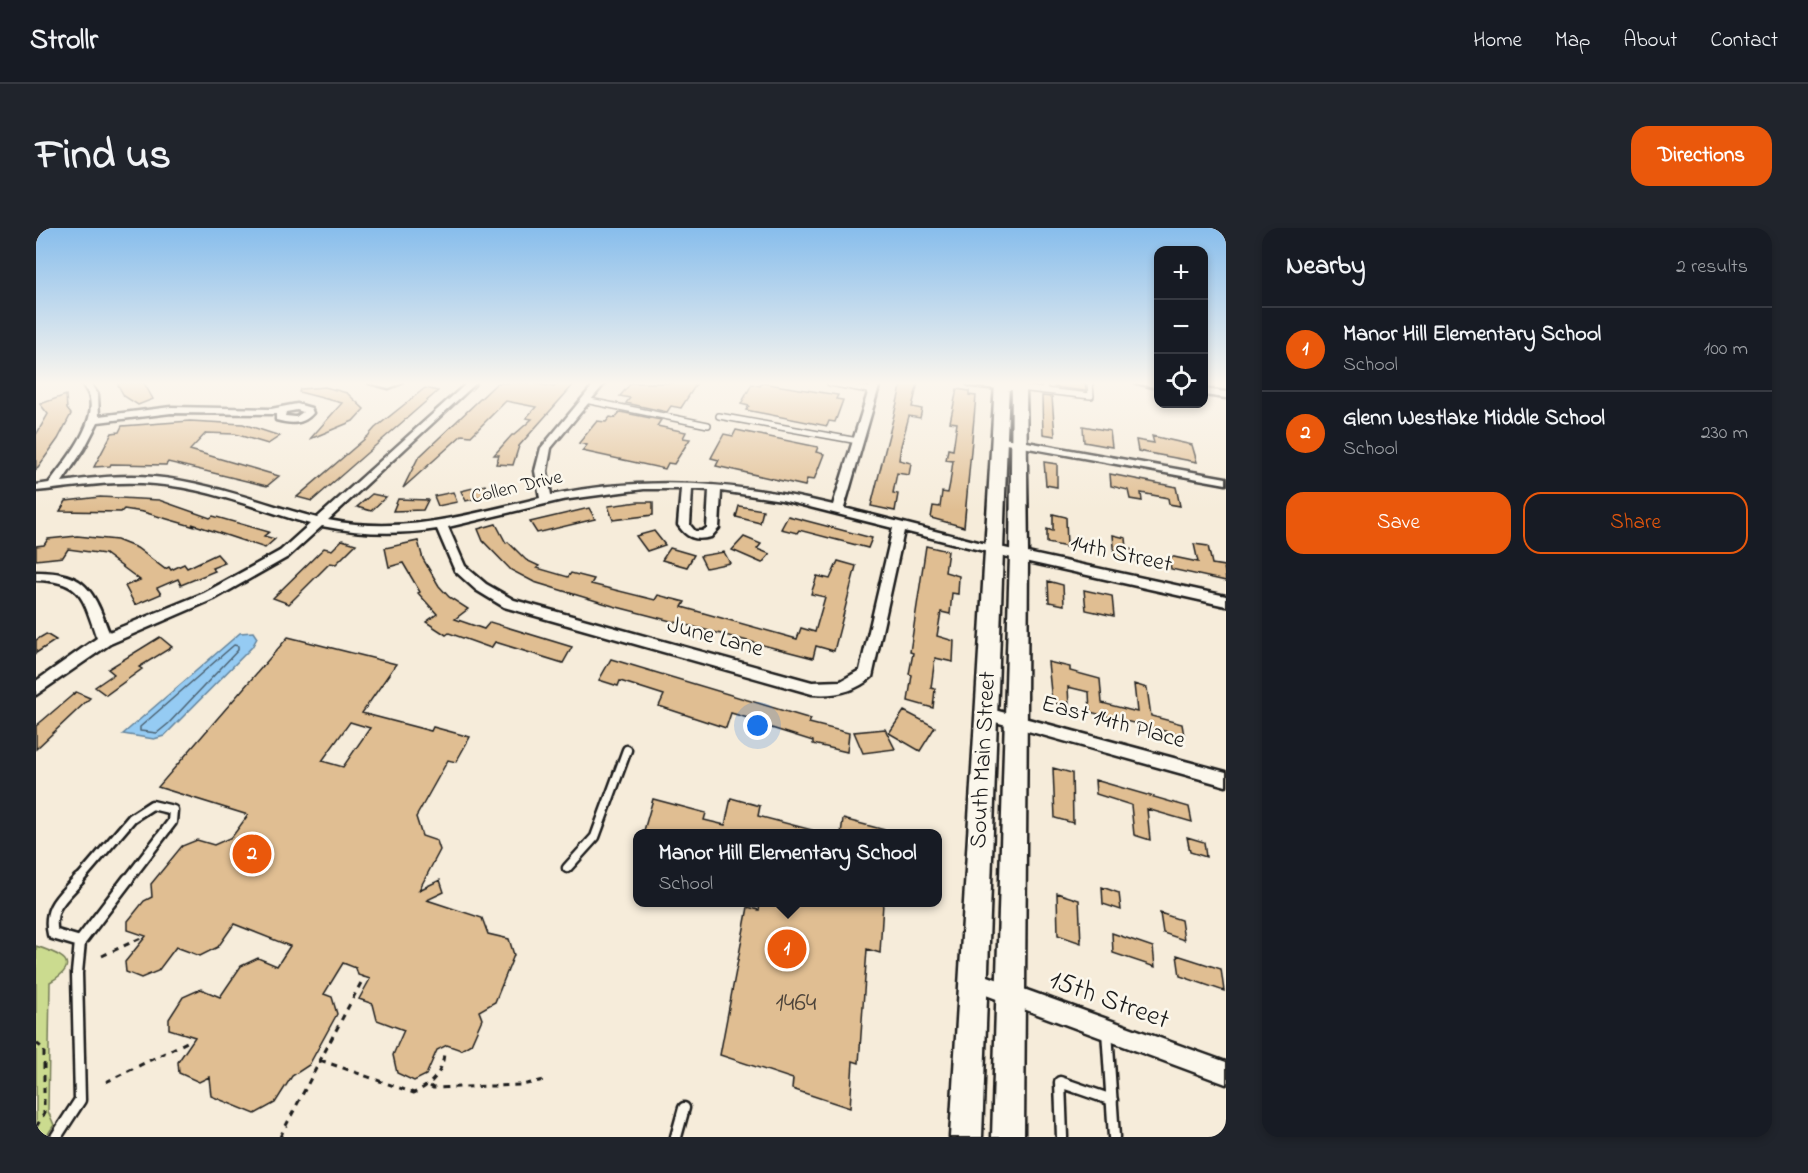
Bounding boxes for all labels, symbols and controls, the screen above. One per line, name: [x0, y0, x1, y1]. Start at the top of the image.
text: Strollr: [30, 21, 98, 62]
text: Home: [1473, 26, 1522, 56]
text: Map: [1555, 26, 1590, 56]
text: About: [1623, 26, 1677, 56]
text: Contact: [1710, 26, 1778, 56]
text: Find us: [36, 126, 171, 187]
button: Directions: [1631, 126, 1772, 186]
map controls: [1154, 246, 1208, 408]
button: +: [1154, 246, 1208, 300]
text: Nearby: [1286, 248, 1365, 286]
text: 2 results: [1676, 253, 1748, 282]
button: −: [1154, 300, 1208, 354]
text: Manor Hill Elementary School: [1343, 319, 1601, 351]
text: 1: [1302, 335, 1309, 364]
text: 100 m: [1704, 335, 1748, 364]
text: School: [1343, 351, 1398, 380]
button: locate: [1154, 354, 1208, 408]
text: Glenn Westlake Middle School: [1343, 403, 1605, 435]
text: 2: [1301, 419, 1310, 448]
text: 230 m: [1701, 419, 1748, 448]
text: School: [1343, 435, 1398, 464]
street label: Collen Drive: [468, 463, 566, 513]
button: Save: [1286, 492, 1511, 554]
button: Share: [1523, 492, 1748, 554]
street label: 14th Street: [1067, 527, 1175, 583]
street label: June Lane: [663, 608, 767, 668]
street label: South Main Street: [962, 671, 1006, 849]
street label: East 14th Place: [1037, 687, 1189, 759]
your location: [743, 711, 772, 740]
popup: [633, 829, 942, 907]
pin: 2: [232, 832, 272, 876]
text: Manor Hill Elementary School: [658, 838, 917, 870]
text: School: [658, 870, 713, 899]
pin: 1: [768, 926, 807, 972]
street label: 15th Street: [1043, 960, 1175, 1042]
house number: 1464: [775, 985, 817, 1023]

